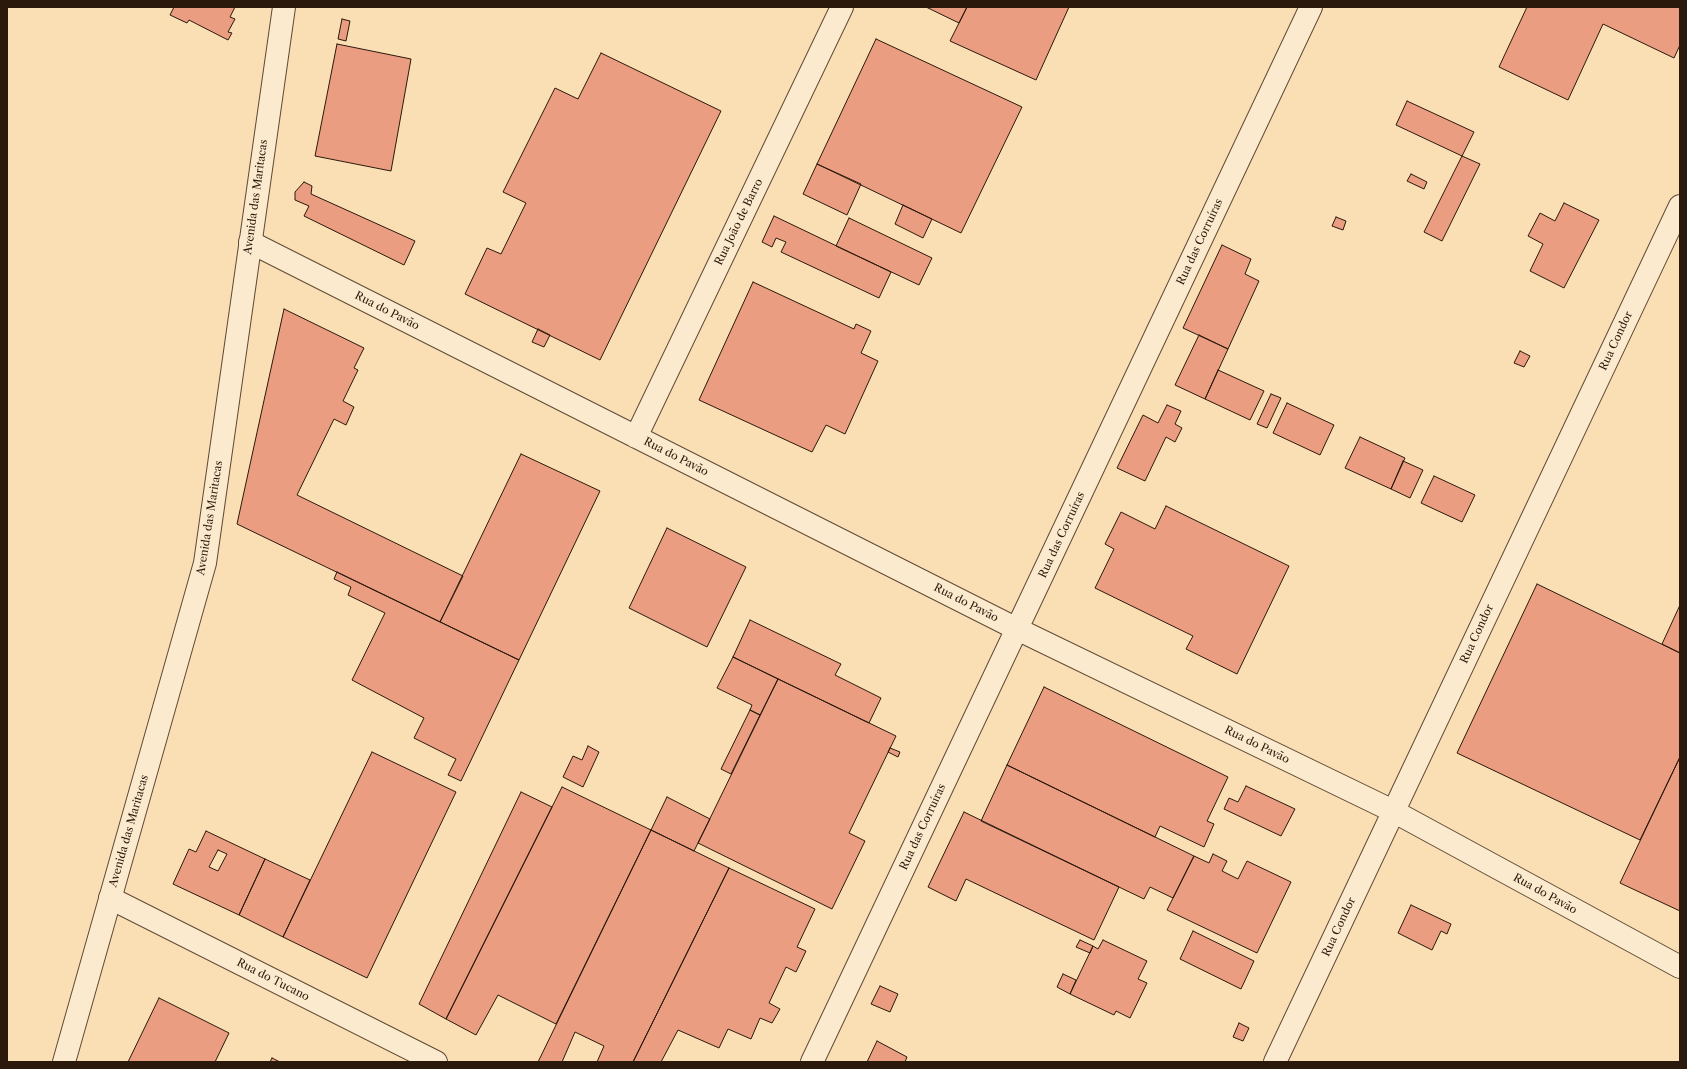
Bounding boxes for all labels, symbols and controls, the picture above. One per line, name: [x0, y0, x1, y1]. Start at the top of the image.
street label: Avenida das Maritacas: [241, 139, 271, 255]
street label: Rua João de Barro: [712, 177, 766, 267]
street label: Rua das Corruíras: [1174, 197, 1226, 287]
street label: Rua do Pavão: [352, 289, 422, 333]
street label: Rua Condor: [1597, 309, 1635, 373]
street label: Rua do Pavão: [641, 435, 711, 479]
street label: Avenida das Maritacas: [194, 460, 226, 576]
street label: Rua das Corruíras: [1036, 490, 1088, 580]
street label: Rua do Pavão: [931, 581, 1001, 625]
street label: Rua Condor: [1458, 602, 1496, 666]
street label: Rua do Pavão: [1222, 724, 1292, 766]
street label: Avenida das Maritacas: [107, 773, 151, 889]
street label: Rua das Corruíras: [897, 782, 949, 872]
street label: Rua do Pavão: [1511, 871, 1579, 917]
street label: Rua Condor: [1320, 895, 1358, 959]
street label: Rua do Tucano: [234, 956, 312, 1004]

